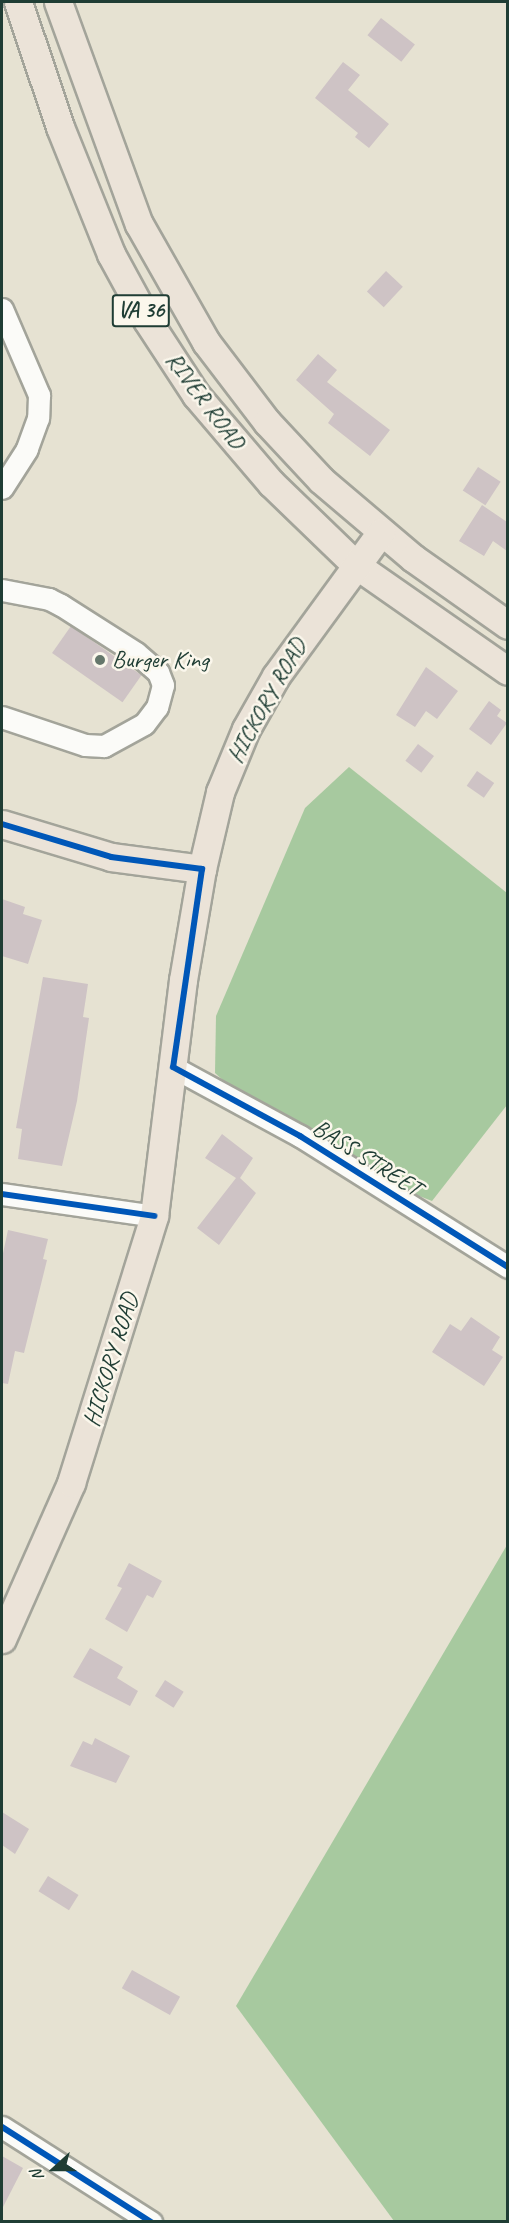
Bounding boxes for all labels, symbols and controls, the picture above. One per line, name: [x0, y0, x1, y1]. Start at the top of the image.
road number: VA 36: [111, 292, 171, 330]
street label: RIVER ROAD: [159, 347, 251, 455]
street label: HICKORY ROAD: [221, 633, 313, 769]
place label: Burger King: [112, 646, 209, 674]
marker: Burger King: [93, 653, 107, 667]
street label: BASS STREET: [307, 1113, 427, 1203]
street label: HICKORY ROAD: [77, 1289, 145, 1431]
north arrow: [24, 2139, 84, 2199]
text: N: [26, 2167, 48, 2184]

